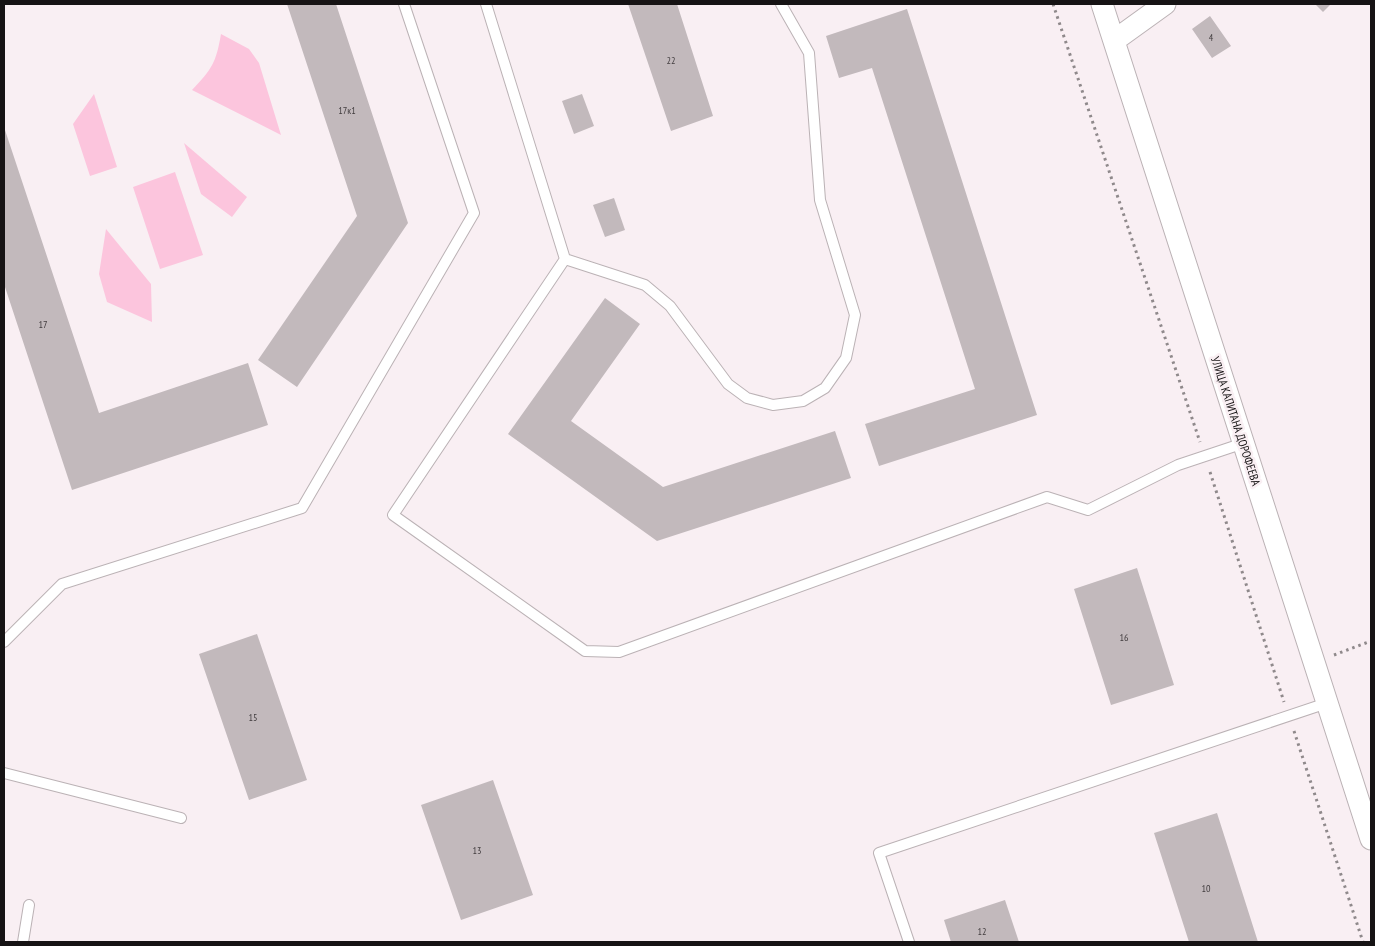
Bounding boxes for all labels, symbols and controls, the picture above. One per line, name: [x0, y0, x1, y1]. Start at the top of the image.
house number: 4: [1209, 31, 1214, 44]
house number: 22: [667, 54, 676, 67]
house number: 17к1: [338, 104, 356, 117]
house number: 17: [39, 318, 48, 331]
street label: УЛИЦА КАПИТАНА ДОРОФЕЕВА: [1208, 354, 1264, 488]
house number: 16: [1120, 631, 1129, 644]
house number: 15: [249, 711, 258, 724]
house number: 13: [473, 844, 482, 857]
house number: 10: [1202, 882, 1211, 895]
house number: 12: [978, 925, 987, 938]

